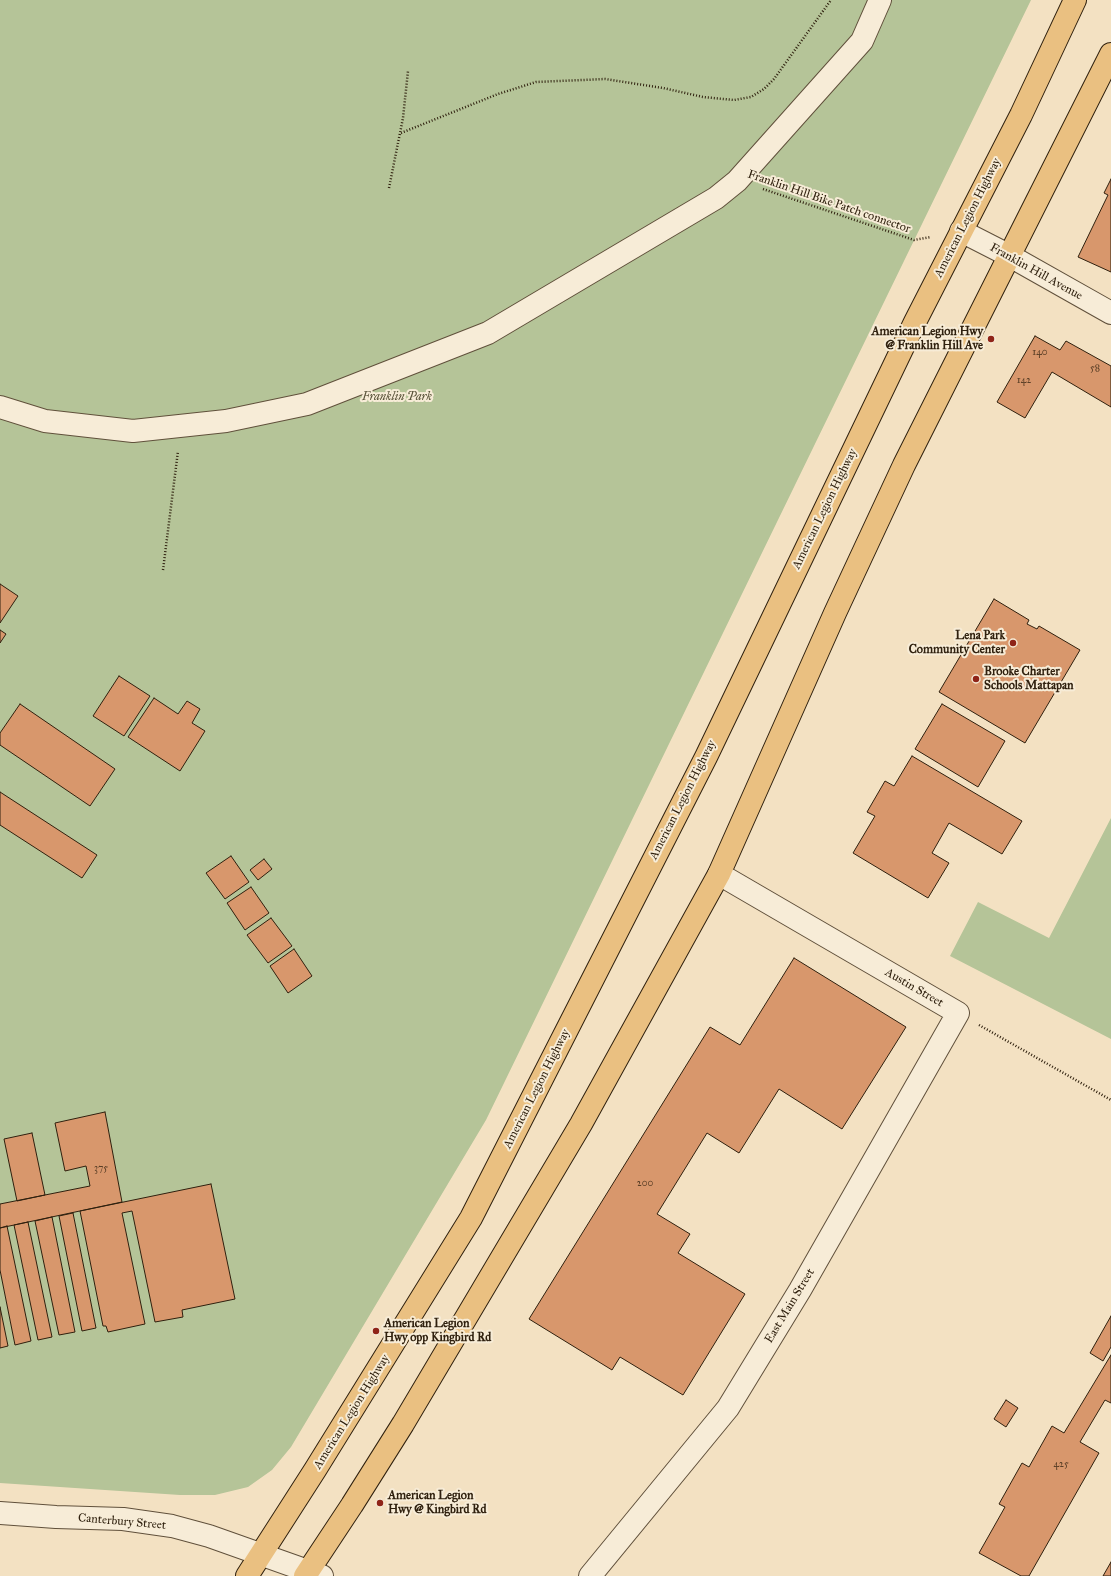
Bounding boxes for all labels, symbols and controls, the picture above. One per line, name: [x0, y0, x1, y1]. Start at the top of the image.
street label: American Legion Highway: [932, 156, 1004, 280]
street label: Franklin Hill Bike Patch connector: [746, 167, 912, 237]
street label: Franklin Hill Avenue: [987, 241, 1085, 303]
place label: American Legion Hwy @ Franklin Hill Ave: [871, 325, 983, 353]
marker: American Legion Hwy @ Franklin Hill Ave: [986, 334, 996, 344]
house number: 140: [1032, 347, 1048, 359]
house number: 58: [1090, 363, 1100, 375]
house number: 142: [1017, 375, 1031, 387]
park label: Franklin Park: [362, 390, 432, 404]
street label: American Legion Highway: [790, 446, 860, 572]
place label: Lena Park Community Center: [909, 629, 1005, 657]
marker: Lena Park Community Center: [1008, 638, 1018, 648]
place label: Brooke Charter Schools Mattapan: [984, 665, 1074, 693]
marker: Brooke Charter Schools Mattapan: [971, 674, 981, 684]
street label: American Legion Highway: [647, 738, 719, 862]
street label: Austin Street: [882, 965, 946, 1011]
street label: American Legion Highway: [501, 1027, 573, 1151]
house number: 375: [94, 1163, 108, 1175]
house number: 200: [637, 1178, 653, 1190]
street label: East Main Street: [762, 1266, 818, 1346]
place label: American Legion Hwy opp Kingbird Rd: [384, 1317, 491, 1345]
marker: American Legion Hwy opp Kingbird Rd: [371, 1326, 381, 1336]
street label: American Legion Highway: [311, 1352, 393, 1472]
house number: 425: [1053, 1459, 1069, 1471]
place label: American Legion Hwy @ Kingbird Rd: [388, 1489, 486, 1517]
marker: American Legion Hwy @ Kingbird Rd: [375, 1498, 385, 1508]
street label: Canterbury Street: [77, 1511, 167, 1533]

